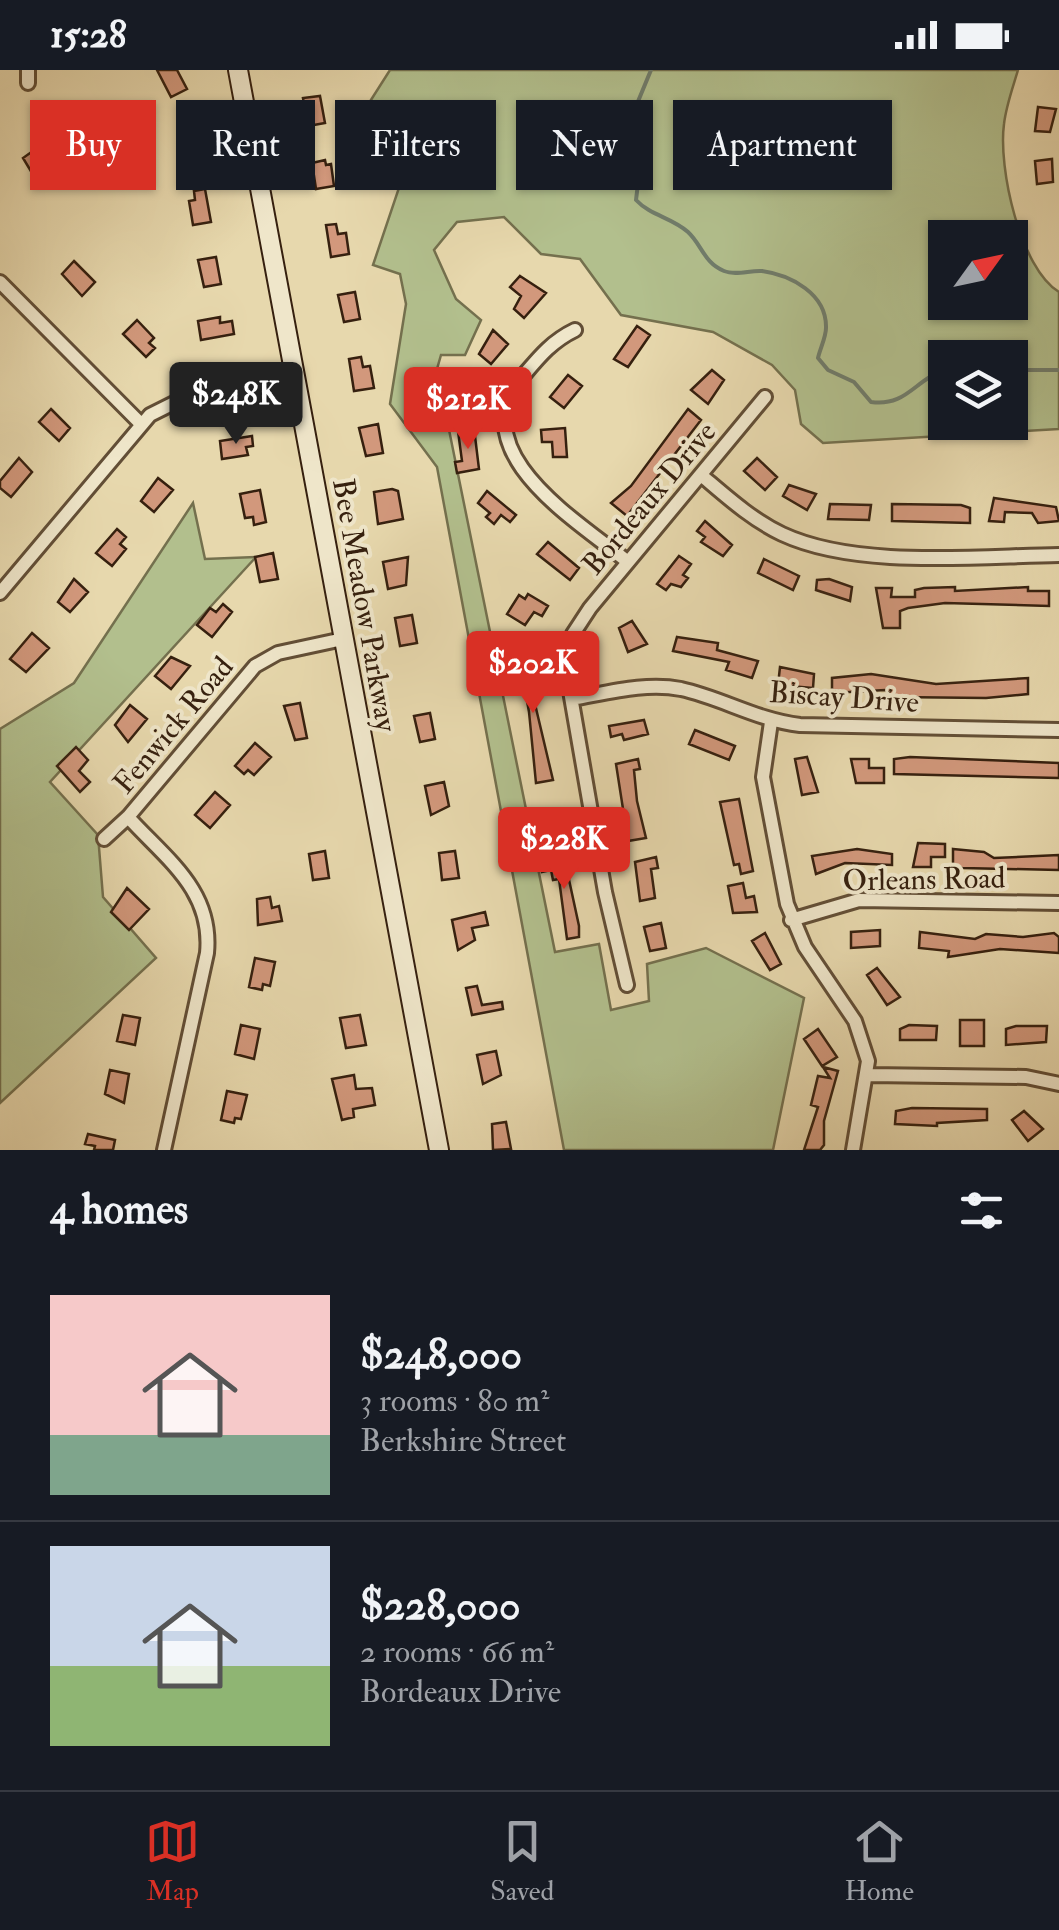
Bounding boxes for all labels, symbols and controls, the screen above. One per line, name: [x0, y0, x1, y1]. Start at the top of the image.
text: 15:28: [50, 11, 127, 59]
chip: Buy: [30, 100, 156, 190]
chip: Rent: [176, 100, 315, 190]
chip: Filters: [335, 100, 496, 190]
chip: New: [516, 100, 653, 190]
chip: Apartment: [673, 100, 892, 190]
north arrow: [928, 220, 1028, 320]
map controls: [928, 220, 1028, 440]
button: layers: [928, 340, 1028, 440]
pin: $248K: [166, 362, 306, 447]
pin: $212K: [398, 367, 538, 452]
text: $248K: [192, 374, 280, 414]
text: $212K: [426, 379, 510, 419]
street label: Bordeaux Drive: [575, 414, 724, 582]
street label: Bee Meadow Parkway: [324, 476, 405, 735]
pin: $202K: [463, 631, 603, 716]
text: $202K: [488, 643, 578, 683]
street label: Fenwick Road: [105, 649, 242, 801]
street label: Biscay Drive: [768, 674, 920, 721]
pin: $228K: [494, 807, 634, 892]
text: $228K: [520, 819, 608, 859]
street label: Orleans Road: [842, 860, 1006, 899]
icon: filters: [954, 1183, 1009, 1238]
text: 4 homes: [50, 1184, 188, 1236]
text: $248,000: [360, 1329, 522, 1381]
icon: home: [130, 1335, 250, 1455]
text: 3 rooms · 80 m²: [360, 1381, 549, 1421]
text: Berkshire Street: [360, 1421, 566, 1461]
text: $228,000: [360, 1580, 521, 1632]
icon: home: [130, 1586, 250, 1706]
text: 2 rooms · 66 m²: [360, 1632, 554, 1672]
text: Bordeaux Drive: [360, 1672, 561, 1712]
tab: Map: [145, 1814, 200, 1909]
tab: Saved: [490, 1814, 554, 1909]
tab: Home: [844, 1814, 914, 1909]

